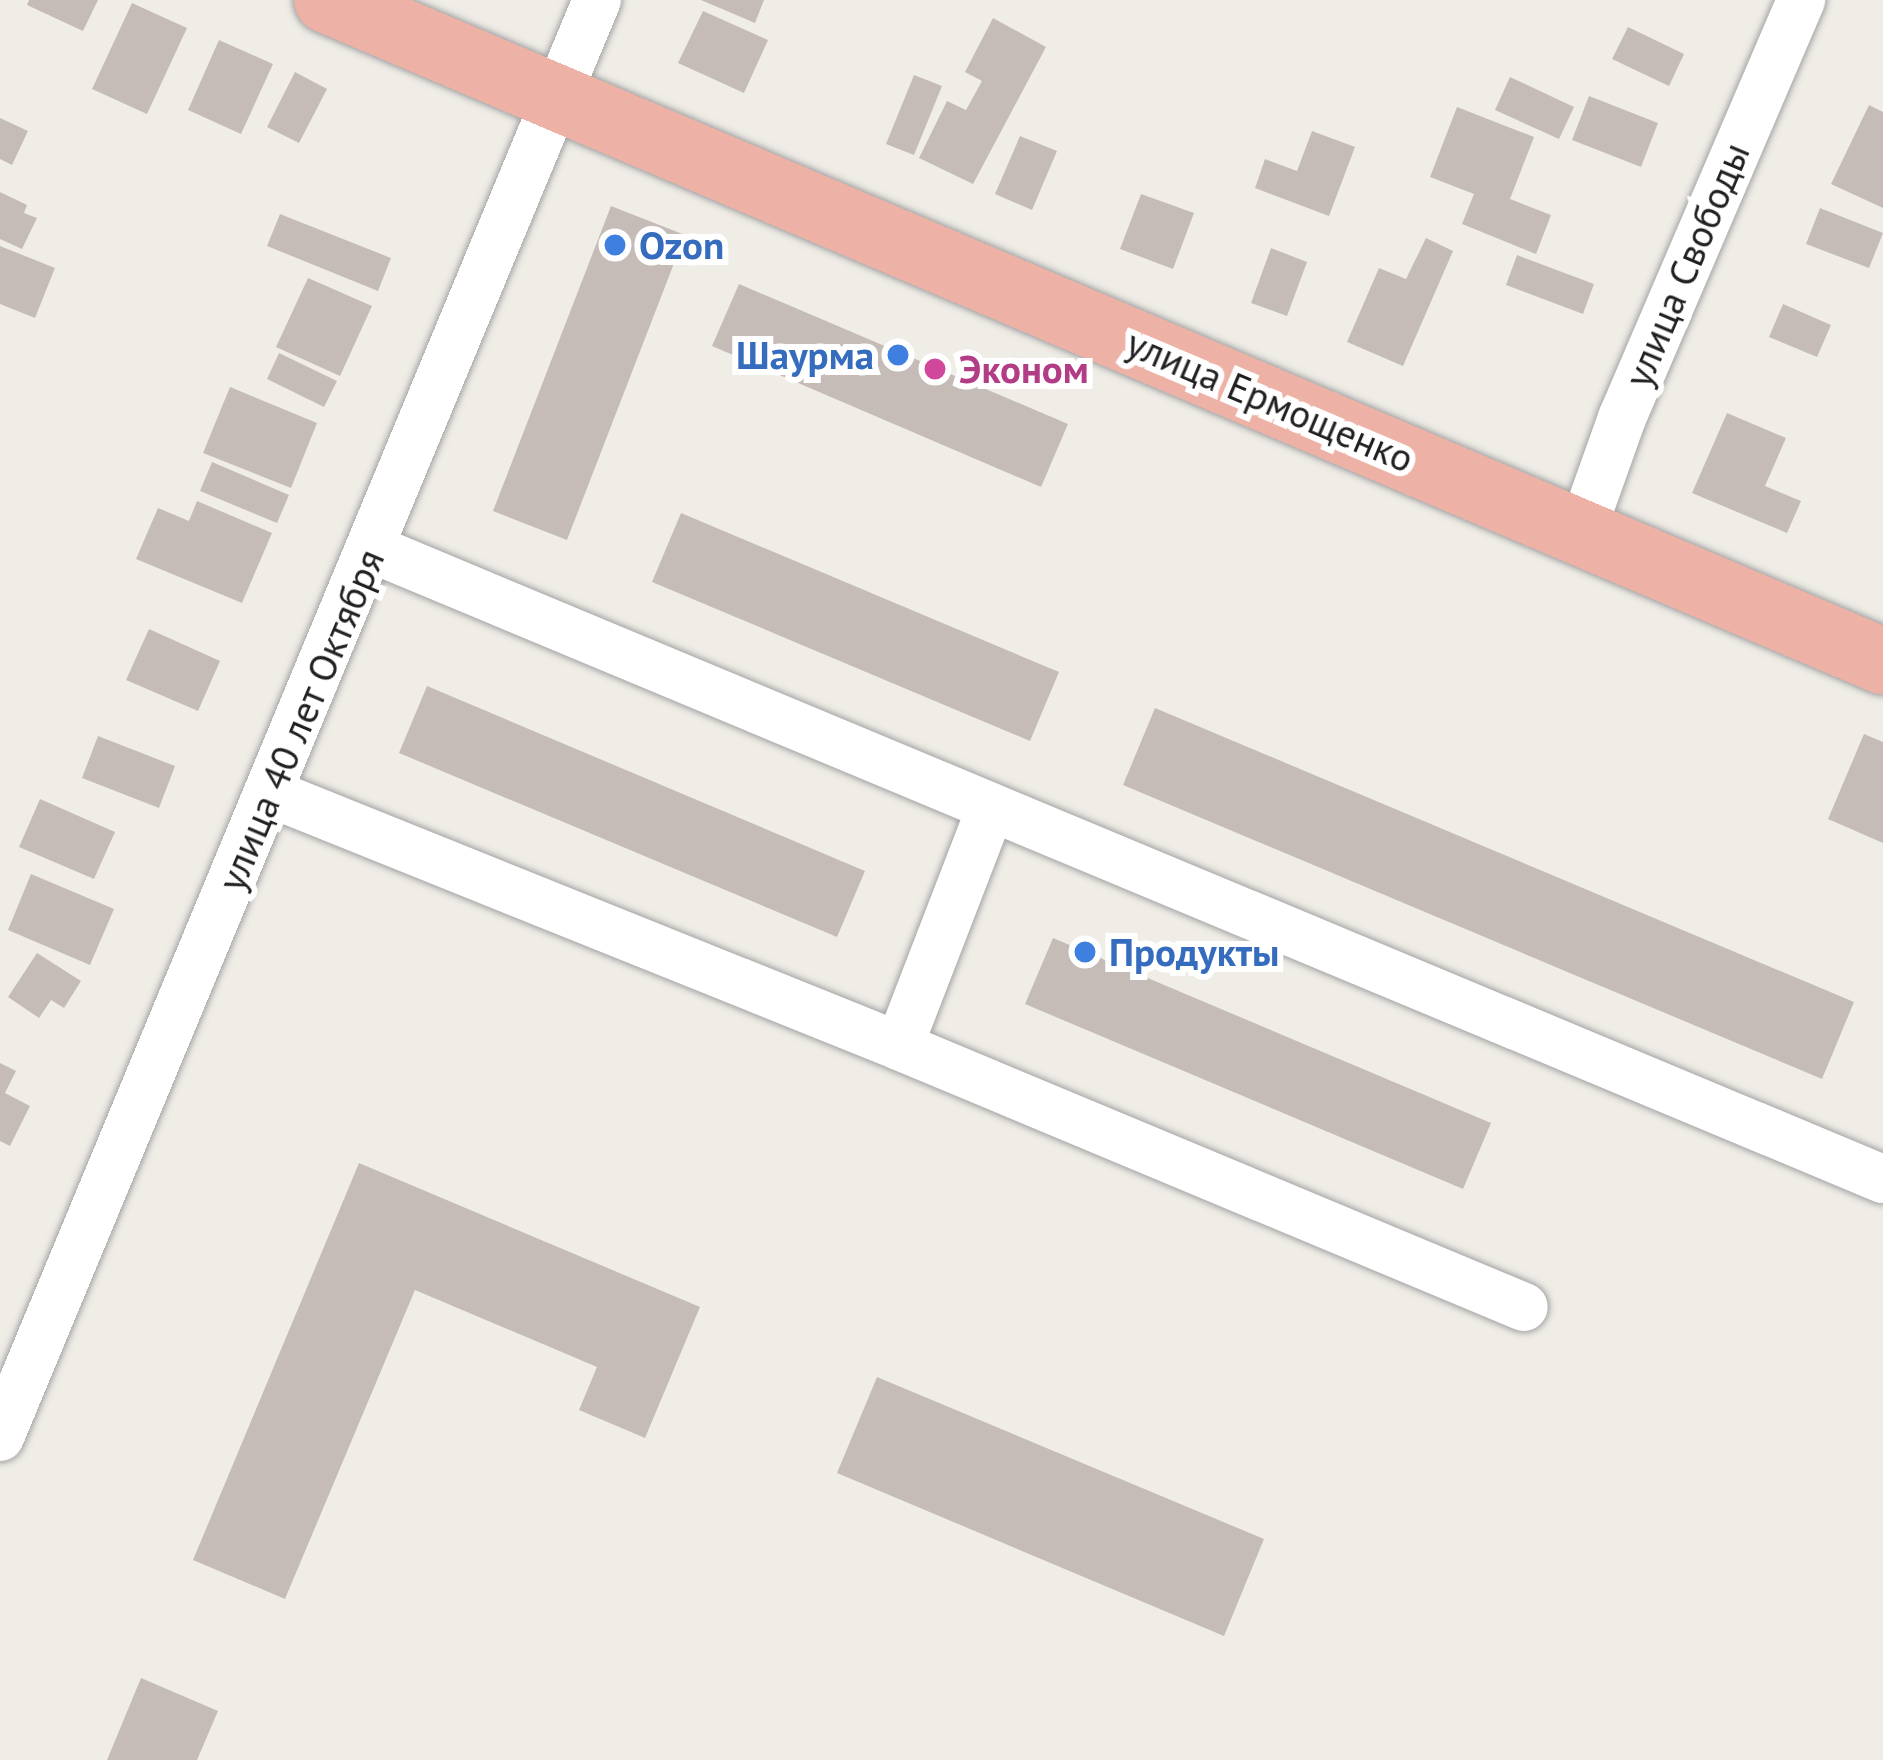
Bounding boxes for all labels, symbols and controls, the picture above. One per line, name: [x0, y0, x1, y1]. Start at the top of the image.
street label: улица Свободы: [1615, 136, 1759, 394]
place label: Ozon: [639, 222, 724, 268]
marker: Ozon: [602, 232, 628, 258]
street label: улица Ермощенко: [1120, 319, 1420, 483]
place label: Шаурма: [736, 332, 874, 378]
marker: Шаурма: [885, 342, 911, 368]
place label: Эконом: [959, 346, 1089, 392]
marker: Эконом: [922, 356, 948, 382]
street label: улица 40 лет Октября: [208, 542, 394, 898]
place label: Продукты: [1109, 929, 1280, 975]
marker: Продукты: [1072, 939, 1098, 965]

